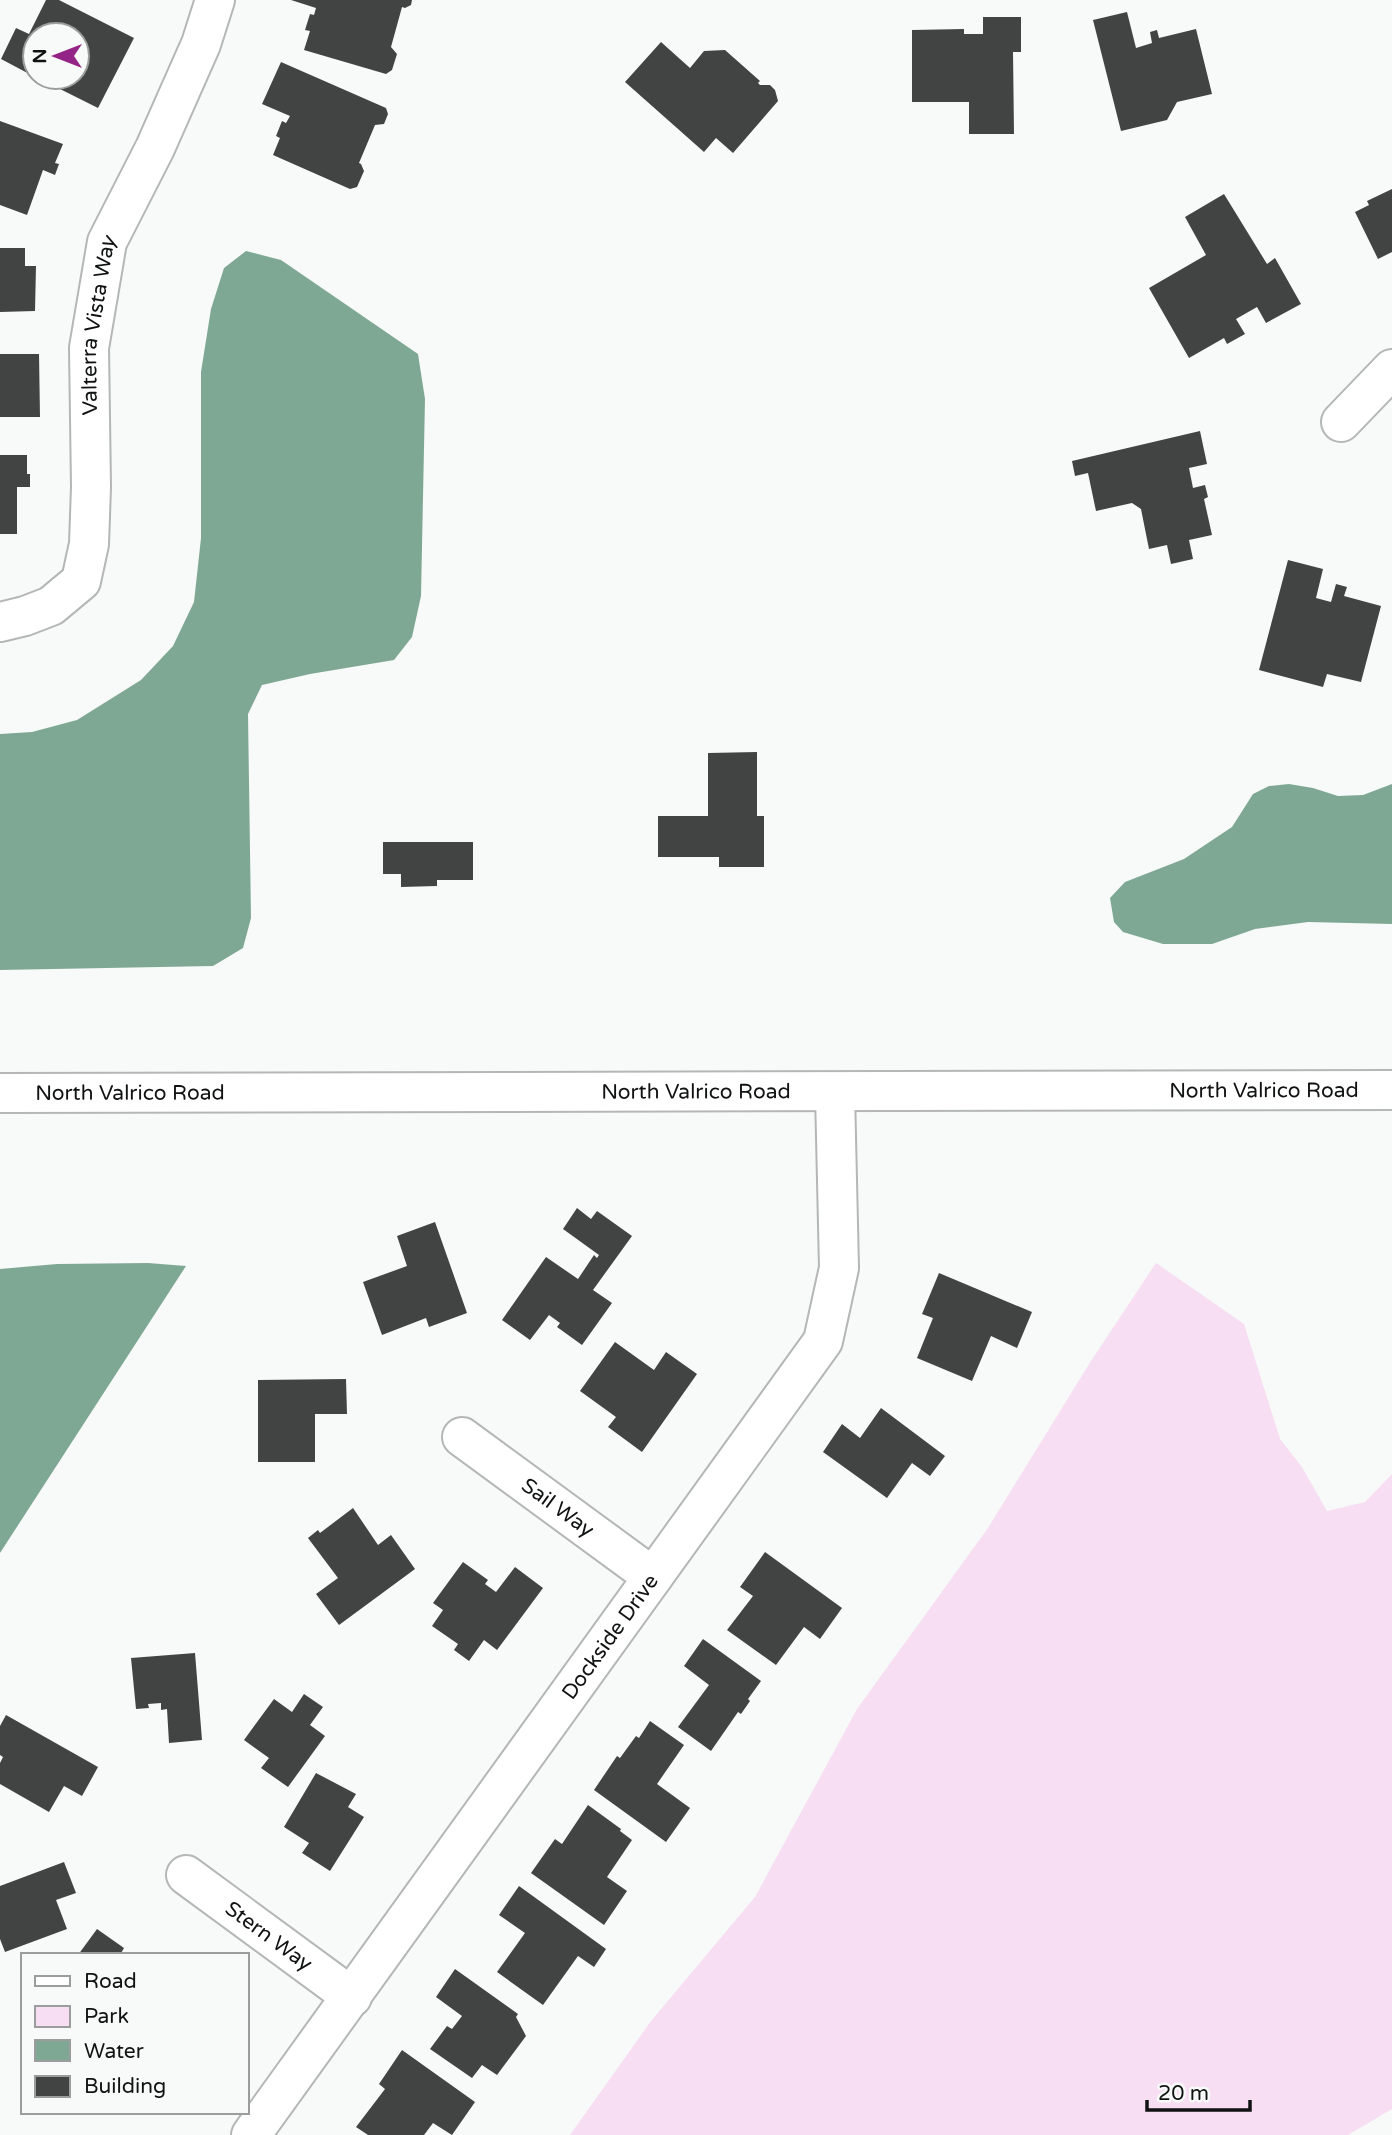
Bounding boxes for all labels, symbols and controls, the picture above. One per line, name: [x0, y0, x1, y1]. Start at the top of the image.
north arrow: [21, 21, 91, 91]
text: N: [29, 48, 51, 64]
street label: Valterra Vista Way: [77, 230, 122, 416]
street label: North Valrico Road: [1169, 1078, 1359, 1103]
street label: North Valrico Road: [601, 1079, 791, 1105]
street label: North Valrico Road: [35, 1081, 225, 1106]
street label: Sail Way: [516, 1473, 599, 1543]
street label: Dockside Drive: [557, 1570, 664, 1705]
street label: Stern Way: [220, 1896, 317, 1977]
legend: [21, 1953, 248, 2114]
text: Road: [84, 1969, 137, 1994]
text: Park: [84, 2004, 129, 2029]
text: Water: [84, 2039, 144, 2064]
scale bar: [1147, 2068, 1250, 2112]
text: Building: [84, 2074, 166, 2099]
text: 20 m: [1158, 2081, 1209, 2106]

